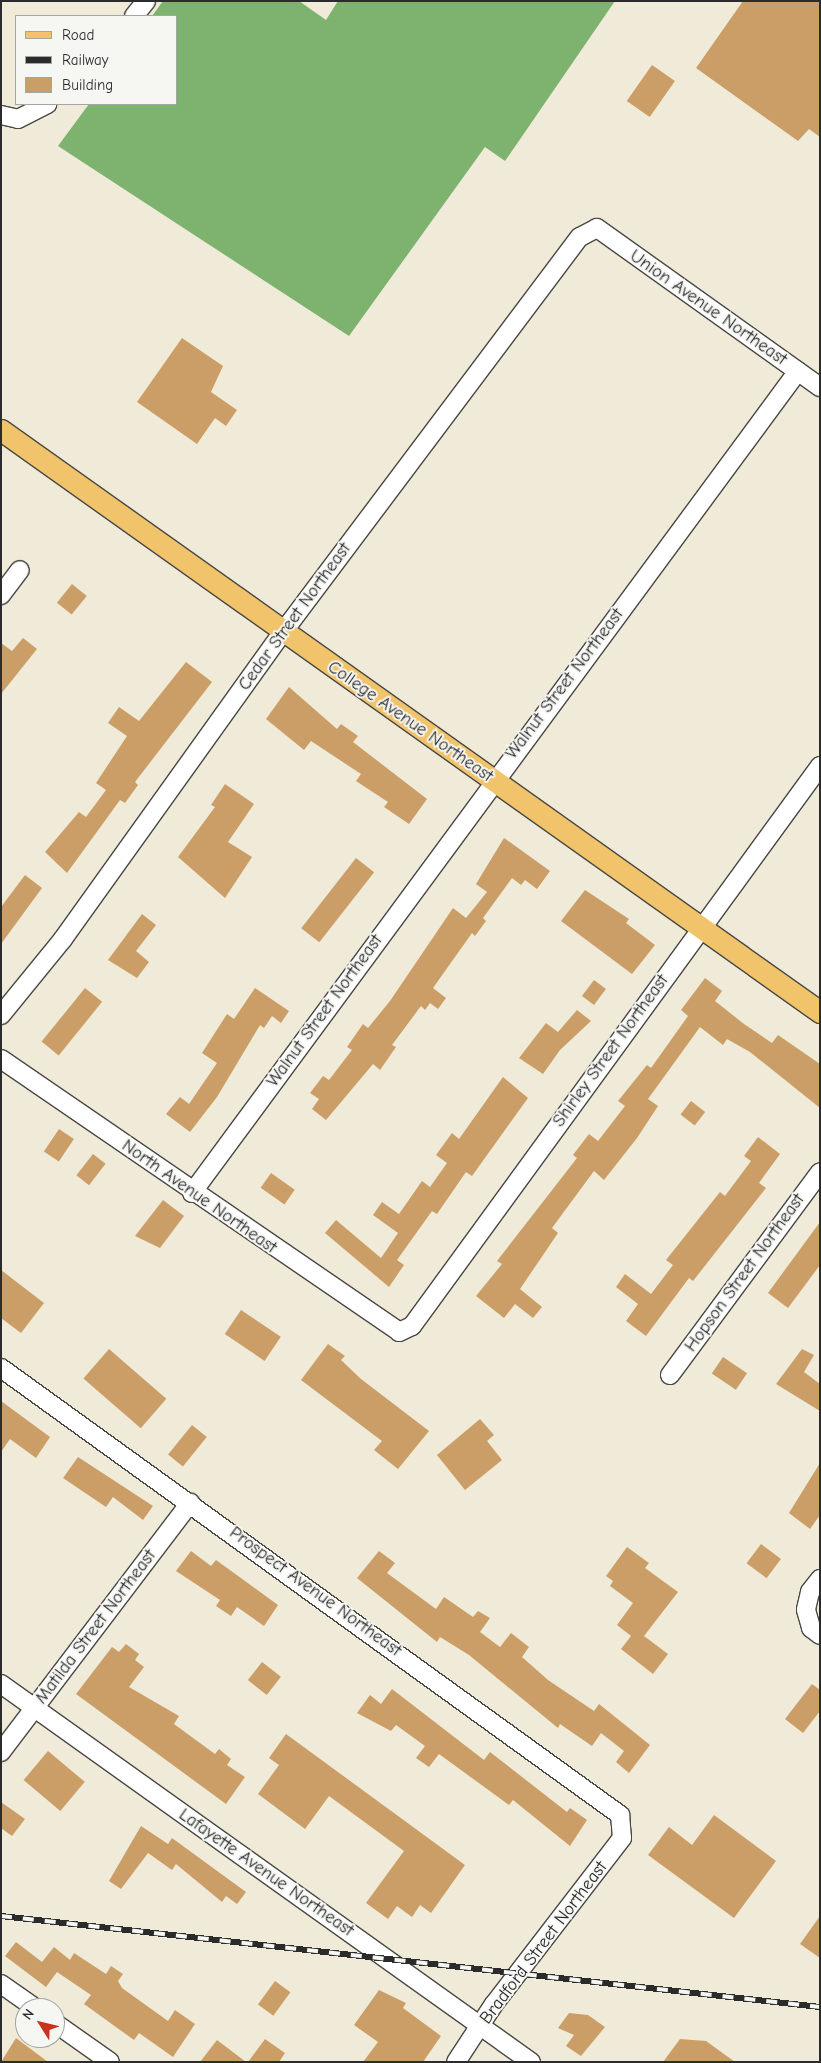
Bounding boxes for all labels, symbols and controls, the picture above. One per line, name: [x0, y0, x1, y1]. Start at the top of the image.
legend: [15, 15, 178, 105]
text: Road: [62, 26, 94, 44]
text: Railway: [62, 51, 108, 69]
text: Building: [62, 76, 113, 94]
street label: Union Avenue Northeast: [625, 246, 791, 370]
street label: Cedar Street Northeast: [234, 539, 356, 695]
street label: Walnut Street Northeast: [501, 604, 629, 764]
street label: College Avenue Northeast: [323, 657, 497, 787]
street label: Walnut Street Northeast: [262, 931, 388, 1091]
street label: Shirley Street Northeast: [548, 971, 674, 1131]
street label: North Avenue Northeast: [117, 1135, 281, 1259]
street label: Hopson Street Northeast: [680, 1190, 810, 1356]
street label: Prospect Avenue Northeast: [225, 1522, 405, 1662]
street label: Matilda Street Northeast: [31, 1546, 161, 1708]
street label: Lafayette Avenue Northeast: [174, 1804, 358, 1942]
street label: Bradford Street Northeast: [476, 1857, 612, 2029]
north arrow: [15, 1998, 65, 2048]
text: N: [19, 2006, 38, 2023]

